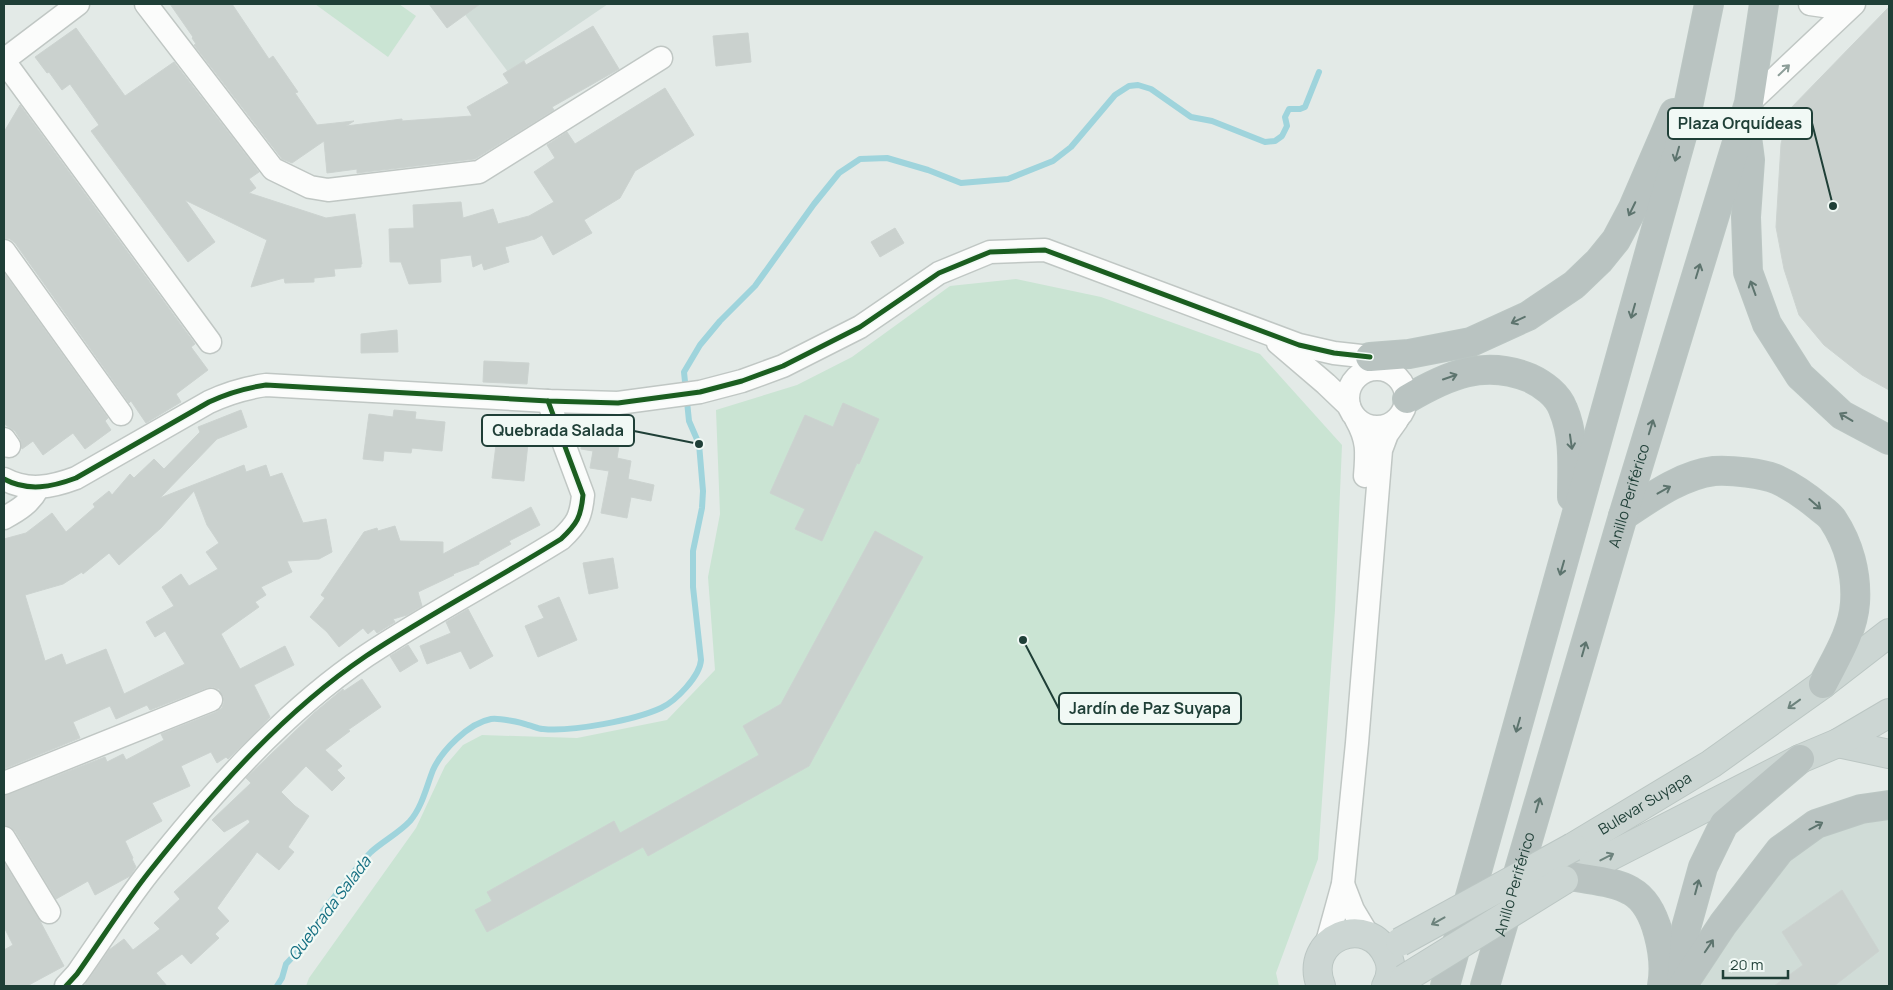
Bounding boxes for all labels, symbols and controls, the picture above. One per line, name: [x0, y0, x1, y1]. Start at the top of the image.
one-way arrow: [1778, 64, 1791, 76]
callout: Plaza Orquídeas: [1668, 108, 1812, 139]
text: Plaza Orquídeas: [1678, 112, 1803, 134]
one-way arrow: [1672, 146, 1681, 162]
one-way arrow: [1627, 201, 1636, 216]
one-way arrow: [1694, 263, 1704, 279]
one-way arrow: [1748, 280, 1757, 296]
one-way arrow: [1628, 302, 1638, 318]
one-way arrow: [1511, 316, 1526, 326]
one-way arrow: [1442, 372, 1458, 381]
one-way arrow: [1840, 411, 1854, 421]
callout: Quebrada Salada: [482, 415, 634, 446]
text: Quebrada Salada: [492, 419, 624, 441]
one-way arrow: [1646, 419, 1656, 435]
one-way arrow: [1566, 434, 1576, 450]
street label: Anillo Periférico: [1603, 441, 1654, 550]
one-way arrow: [1657, 485, 1672, 495]
one-way arrow: [1808, 498, 1821, 509]
one-way arrow: [1556, 560, 1566, 576]
one-way arrow: [1580, 642, 1590, 658]
callout: Jardín de Paz Suyapa: [1059, 693, 1241, 724]
text: Jardín de Paz Suyapa: [1069, 697, 1231, 719]
one-way arrow: [1788, 699, 1802, 709]
one-way arrow: [1513, 716, 1522, 732]
street label: Bulevar Suyapa: [1594, 767, 1695, 839]
one-way arrow: [1534, 798, 1543, 814]
one-way arrow: [1808, 821, 1823, 831]
street label: Anillo Periférico: [1489, 829, 1540, 939]
water label: Quebrada Salada: [282, 850, 376, 965]
one-way arrow: [1599, 852, 1614, 861]
one-way arrow: [1693, 879, 1703, 895]
one-way arrow: [1431, 917, 1446, 927]
one-way arrow: [1704, 939, 1714, 953]
scale bar: [1723, 948, 1788, 980]
text: 20 m: [1730, 954, 1763, 975]

